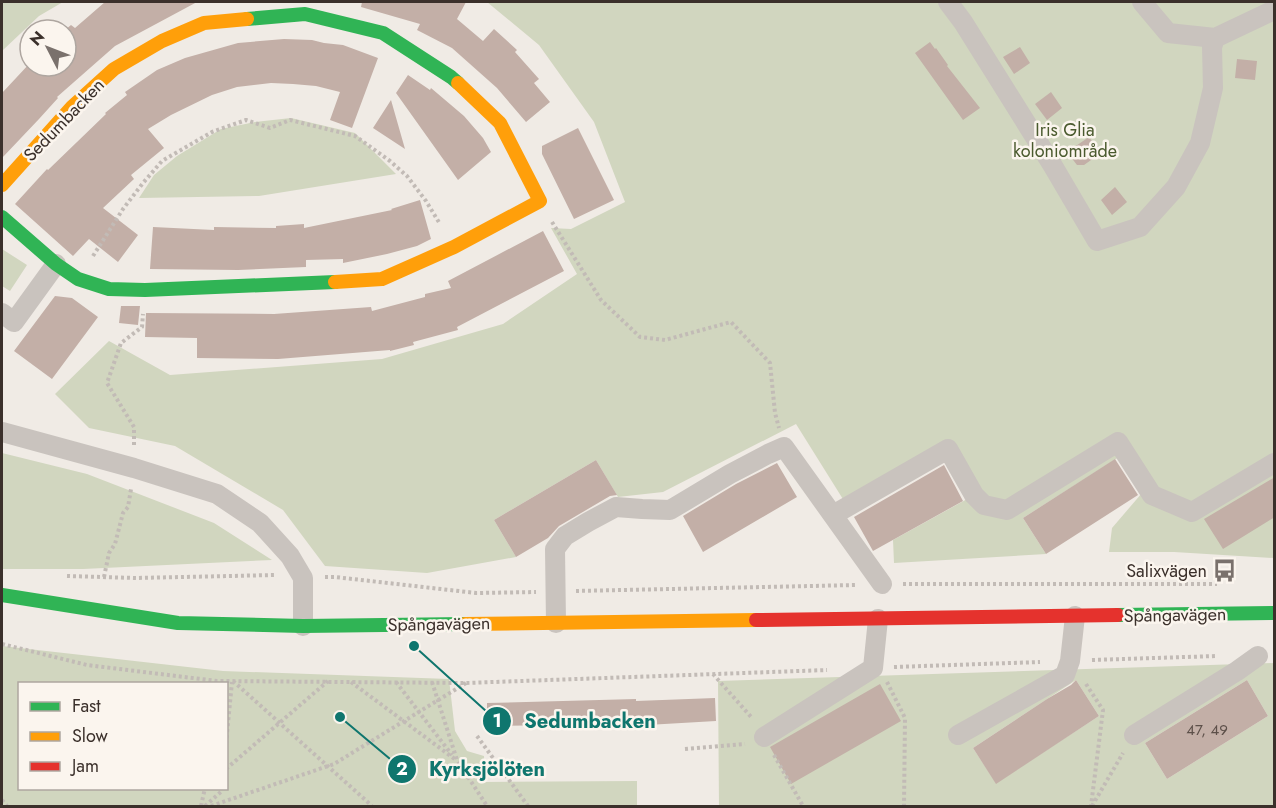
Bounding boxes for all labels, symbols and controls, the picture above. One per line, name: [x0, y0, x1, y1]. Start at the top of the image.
north arrow: [18, 18, 78, 78]
text: N: [24, 26, 50, 51]
street label: Sedumbacken: [18, 73, 110, 167]
park label: Iris Glia koloniområde: [1013, 117, 1117, 164]
place label: Salixvägen: [1126, 558, 1207, 584]
bus stop icon: Salixvägen: [1212, 558, 1238, 584]
street label: Spångavägen: [1123, 601, 1227, 629]
street label: Spångavägen: [387, 610, 491, 638]
legend: [18, 682, 228, 790]
text: Fast: [72, 693, 101, 719]
callout: Sedumbacken: [482, 702, 668, 740]
text: Sedumbacken: [524, 707, 656, 736]
text: 1: [492, 708, 502, 734]
house number: 47, 49: [1186, 719, 1228, 741]
text: Slow: [72, 723, 109, 749]
callout: Kyrksjölöten: [387, 750, 557, 788]
text: Jam: [70, 753, 99, 779]
text: Kyrksjölöten: [429, 755, 545, 784]
text: 2: [396, 756, 408, 782]

